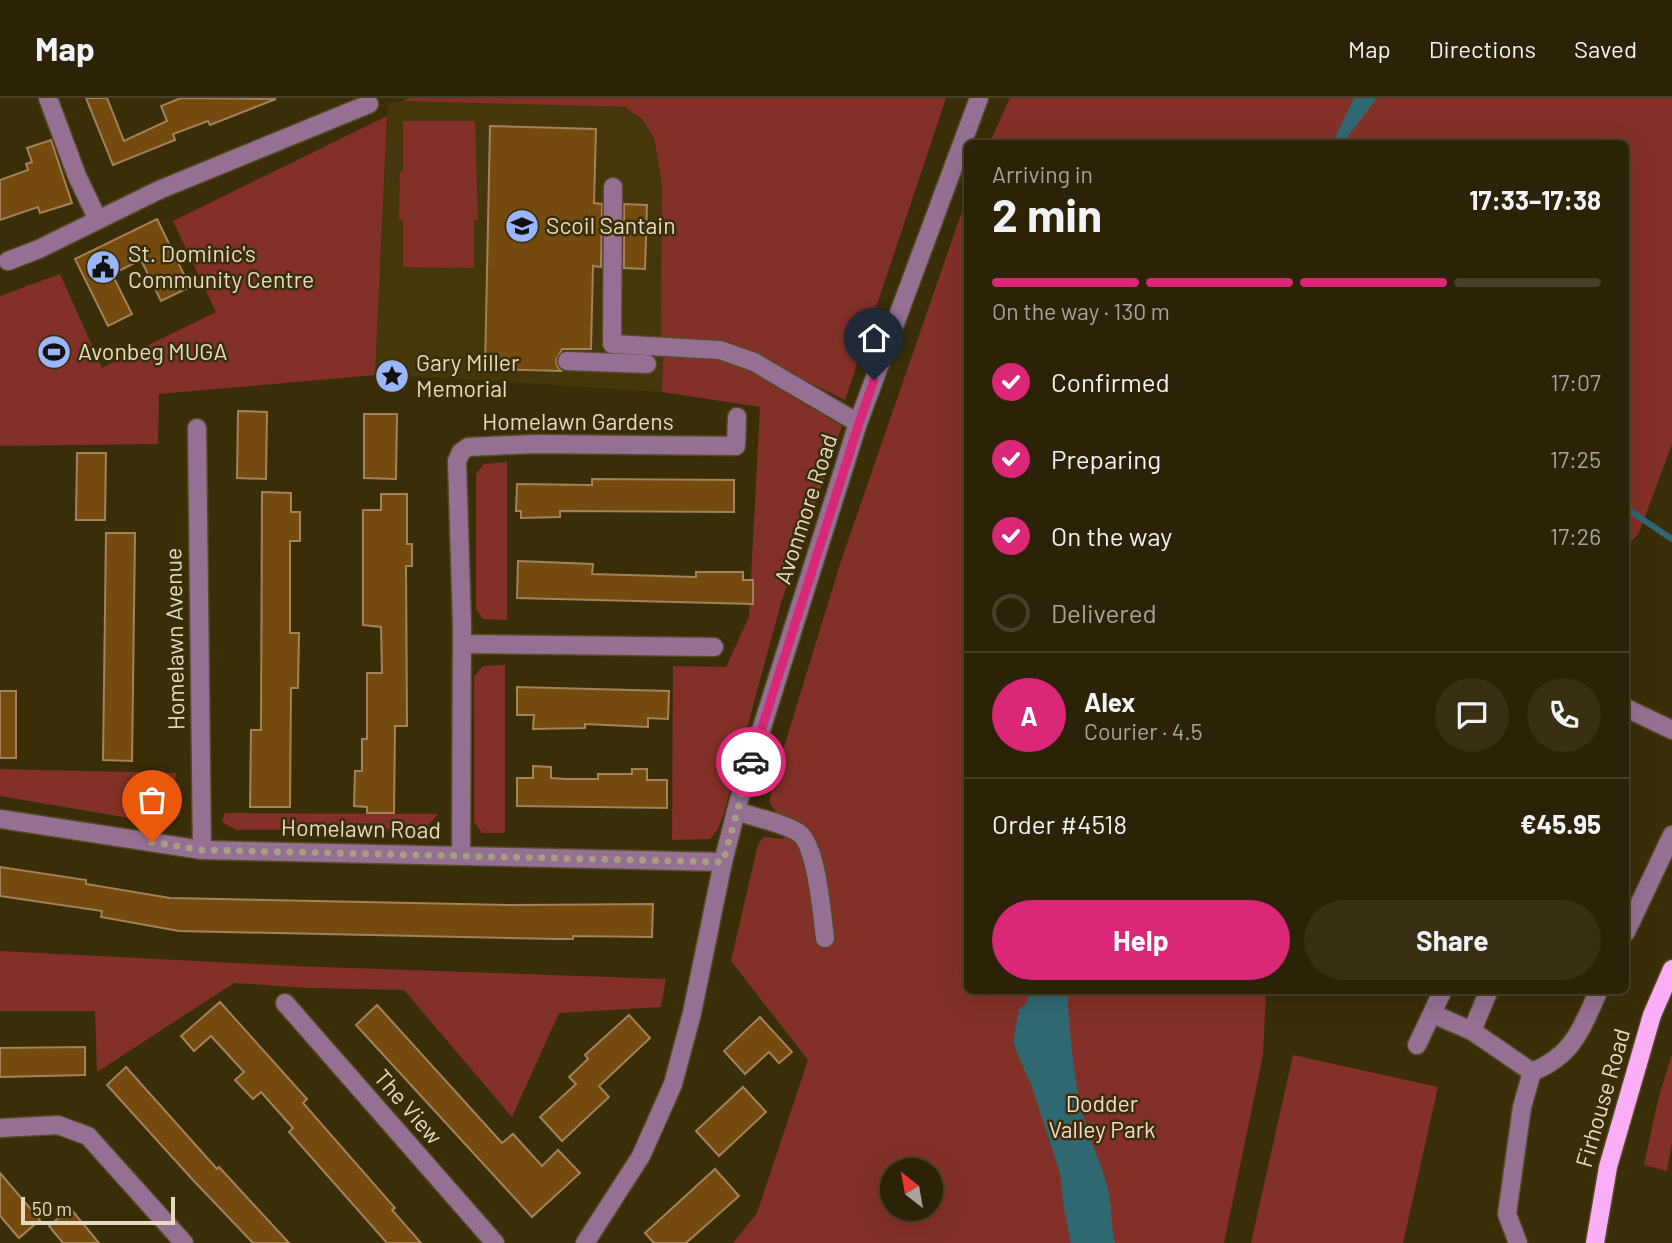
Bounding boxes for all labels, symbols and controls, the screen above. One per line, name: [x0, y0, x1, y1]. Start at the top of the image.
text: Map: [35, 28, 95, 68]
text: Map: [1348, 34, 1391, 63]
text: Directions: [1429, 34, 1536, 63]
text: Saved: [1574, 34, 1637, 63]
text: Arriving in: [992, 160, 1093, 188]
text: 17:33–17:38: [1469, 184, 1601, 215]
text: 2 min: [992, 186, 1102, 241]
school or university icon: Scoil Santain: [503, 207, 541, 245]
place label: Scoil Santain: [546, 211, 676, 239]
place label: St. Dominic's Community Centre: [128, 239, 314, 293]
public building icon: St. Dominic's Community Centre: [84, 248, 122, 286]
text: On the way · 130 m: [992, 297, 1170, 325]
pin: [844, 308, 904, 380]
icon: home: [855, 319, 893, 357]
sports icon: Avonbeg MUGA: [35, 333, 73, 371]
place label: Avonbeg MUGA: [78, 337, 227, 365]
place label: Gary Miller Memorial: [416, 348, 520, 402]
place icon: Gary Miller Memorial: [373, 357, 411, 395]
icon: check: [992, 363, 1030, 401]
text: Confirmed: [1051, 366, 1170, 397]
text: 17:07: [1550, 368, 1601, 396]
street label: Homelawn Gardens: [482, 407, 674, 435]
street label: Avonmore Road: [768, 430, 842, 587]
icon: check: [992, 440, 1030, 478]
text: Preparing: [1051, 443, 1161, 474]
text: 17:25: [1550, 445, 1601, 473]
icon: check: [992, 517, 1030, 555]
text: On the way: [1051, 520, 1172, 551]
text: 17:26: [1550, 522, 1601, 550]
street label: Homelawn Avenue: [158, 548, 190, 730]
text: Delivered: [1051, 597, 1157, 628]
button: chat: [1435, 678, 1509, 752]
button: phone: [1527, 678, 1601, 752]
text: Alex: [1084, 686, 1135, 717]
text: A: [1020, 700, 1038, 731]
text: Courier · 4.5: [1084, 717, 1203, 745]
courier: [716, 727, 786, 797]
icon: car: [732, 743, 770, 781]
pin: [122, 770, 182, 842]
icon: bag: [133, 781, 171, 819]
text: Order #4518: [992, 808, 1127, 839]
text: €45.95: [1520, 808, 1601, 839]
street label: Homelawn Road: [281, 813, 441, 843]
button: Help: [992, 900, 1290, 980]
button: Share: [1304, 900, 1601, 980]
street label: Firhouse Road: [1569, 1025, 1635, 1170]
street label: The View: [369, 1063, 449, 1150]
park label: Dodder Valley Park: [1048, 1089, 1156, 1143]
north arrow: [880, 1158, 943, 1222]
map controls: [880, 1158, 943, 1221]
scale bar: [21, 1194, 175, 1226]
text: 50 m: [32, 1197, 72, 1220]

